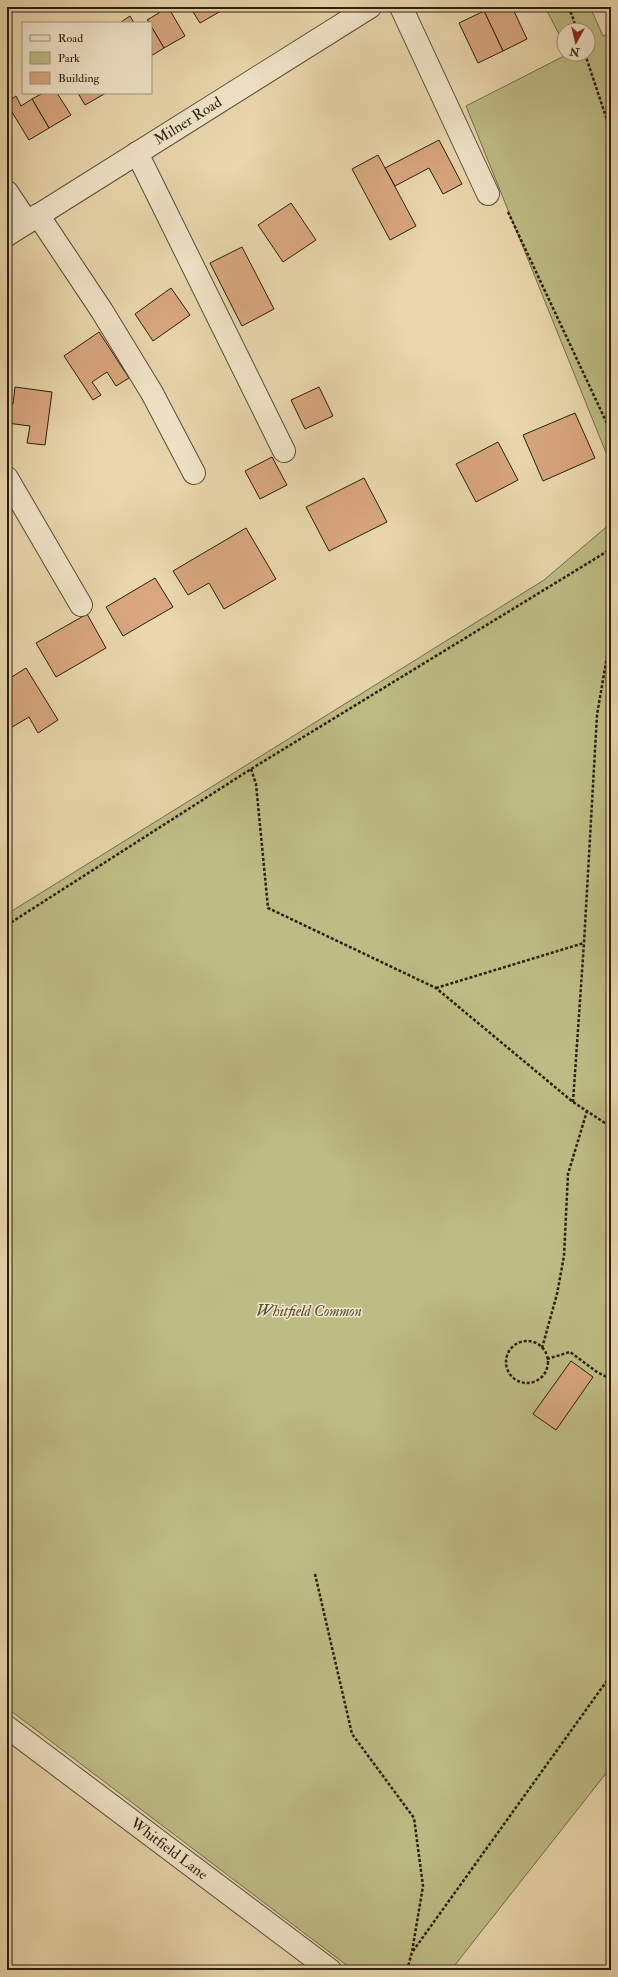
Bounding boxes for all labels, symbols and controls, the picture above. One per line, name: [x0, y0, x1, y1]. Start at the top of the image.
legend: [22, 22, 152, 94]
north arrow: [556, 22, 596, 62]
text: Road: [58, 31, 83, 46]
text: N: [568, 44, 581, 59]
text: Park: [58, 51, 80, 66]
text: Building: [58, 71, 101, 86]
street label: Milner Road: [151, 92, 226, 149]
park label: Whitfield Common: [256, 1302, 362, 1321]
street label: Whitfield Lane: [126, 1813, 211, 1884]

